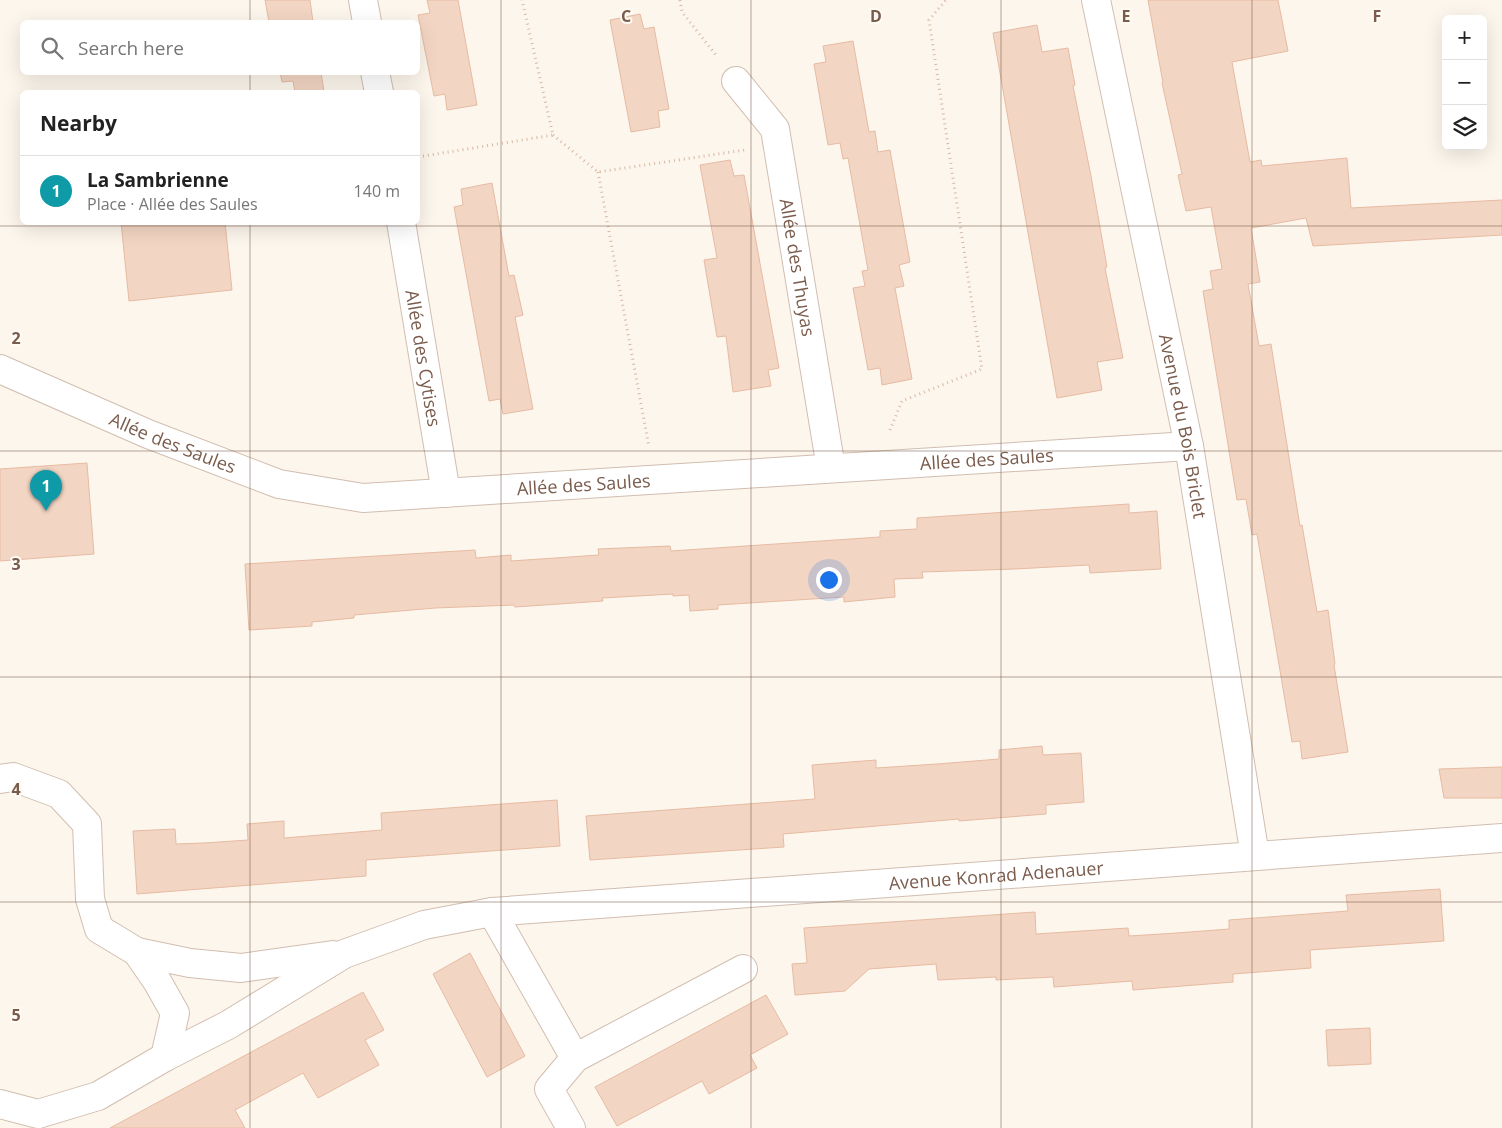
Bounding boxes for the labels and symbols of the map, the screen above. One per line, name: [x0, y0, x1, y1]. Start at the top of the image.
text: C: [621, 5, 631, 27]
text: D: [870, 5, 882, 27]
text: E: [1122, 5, 1131, 27]
text: F: [1373, 5, 1381, 27]
street label: Allée des Thuyas: [775, 197, 821, 338]
street label: Allée des Cytises: [400, 288, 447, 428]
text: 2: [11, 327, 21, 349]
street label: Avenue du Bois Briclet: [1154, 332, 1212, 520]
street label: Allée des Saules: [106, 407, 239, 478]
street label: Allée des Saules: [919, 443, 1054, 475]
street label: Allée des Saules: [516, 468, 651, 500]
pin: 1: [30, 470, 62, 511]
text: 3: [11, 553, 21, 575]
your location: [816, 567, 842, 593]
text: 4: [11, 778, 21, 800]
street label: Avenue Konrad Adenauer: [888, 855, 1105, 895]
text: 5: [11, 1004, 21, 1026]

